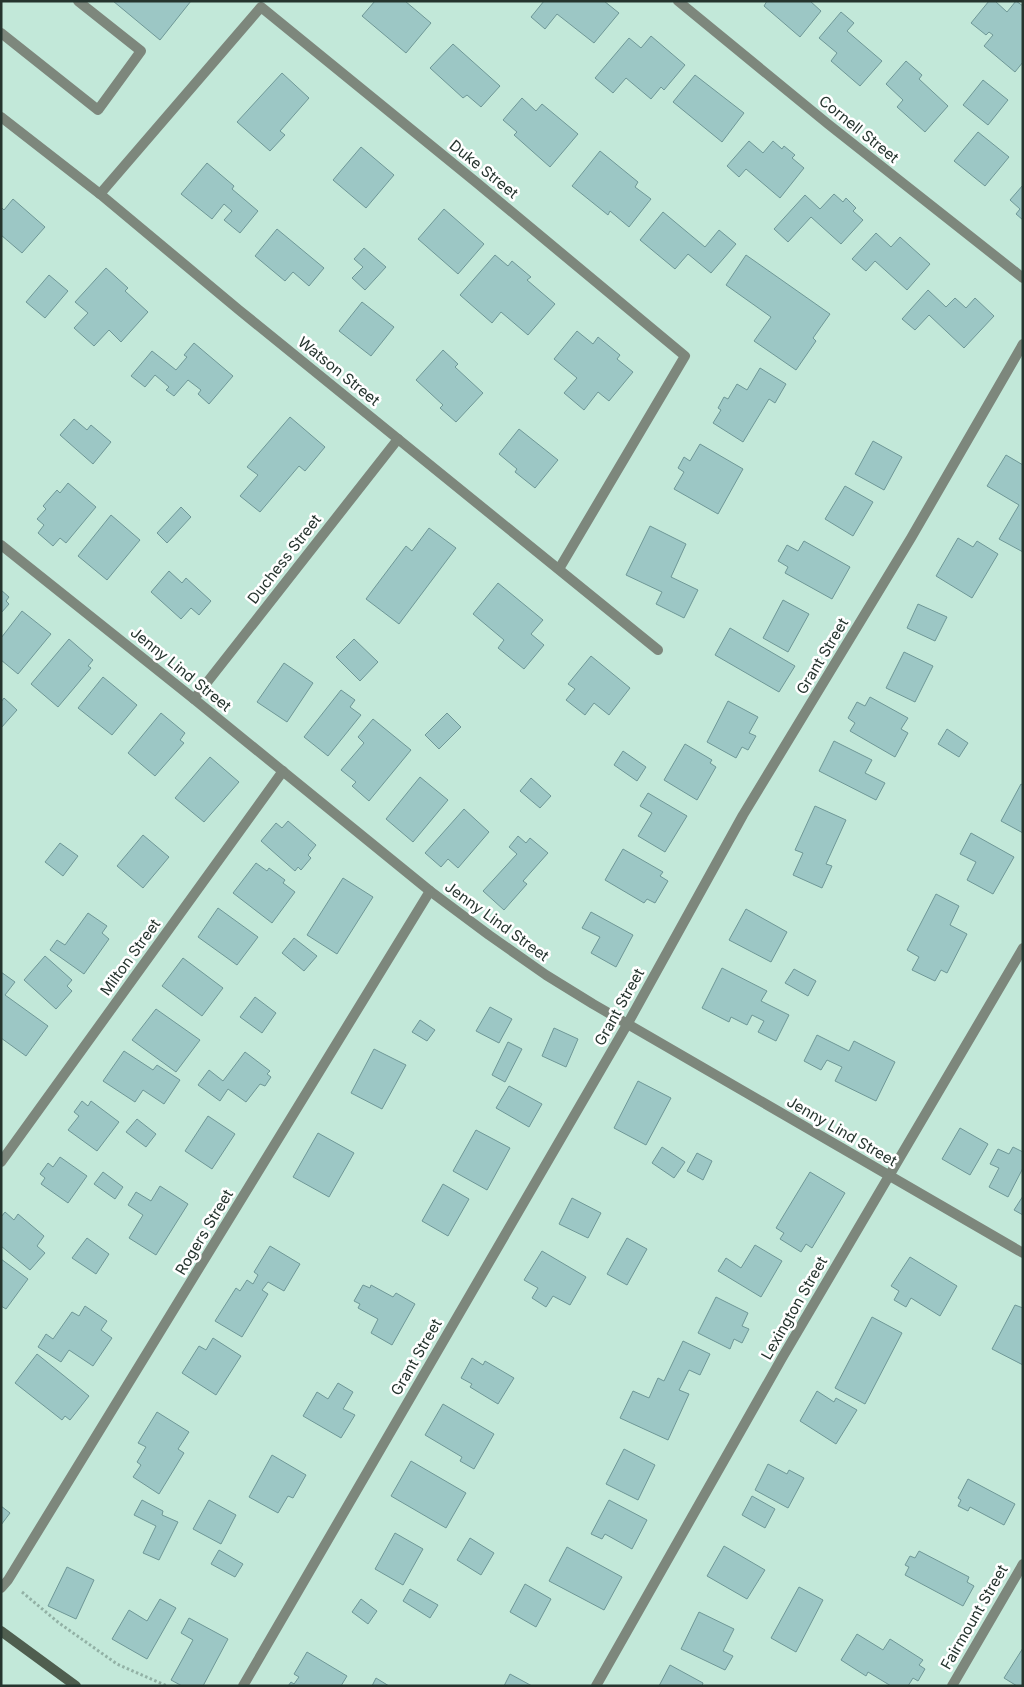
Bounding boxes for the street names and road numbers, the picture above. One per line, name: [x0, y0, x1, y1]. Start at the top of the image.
street label: Cornell Street: [815, 91, 903, 167]
street label: Duke Street: [446, 136, 522, 203]
street label: Watson Street: [294, 332, 384, 410]
street label: Duchess Street: [243, 510, 325, 608]
street label: Grant Street: [792, 614, 852, 698]
street label: Jenny Lind Street: [127, 623, 235, 716]
street label: Jenny Lind Street: [441, 877, 553, 965]
street label: Milton Street: [96, 915, 164, 999]
street label: Grant Street: [590, 965, 648, 1049]
street label: Jenny Lind Street: [783, 1092, 901, 1170]
street label: Rogers Street: [171, 1186, 237, 1278]
street label: Lexington Street: [757, 1253, 831, 1363]
street label: Grant Street: [386, 1315, 446, 1399]
street label: Fairmount Street: [936, 1561, 1012, 1673]

